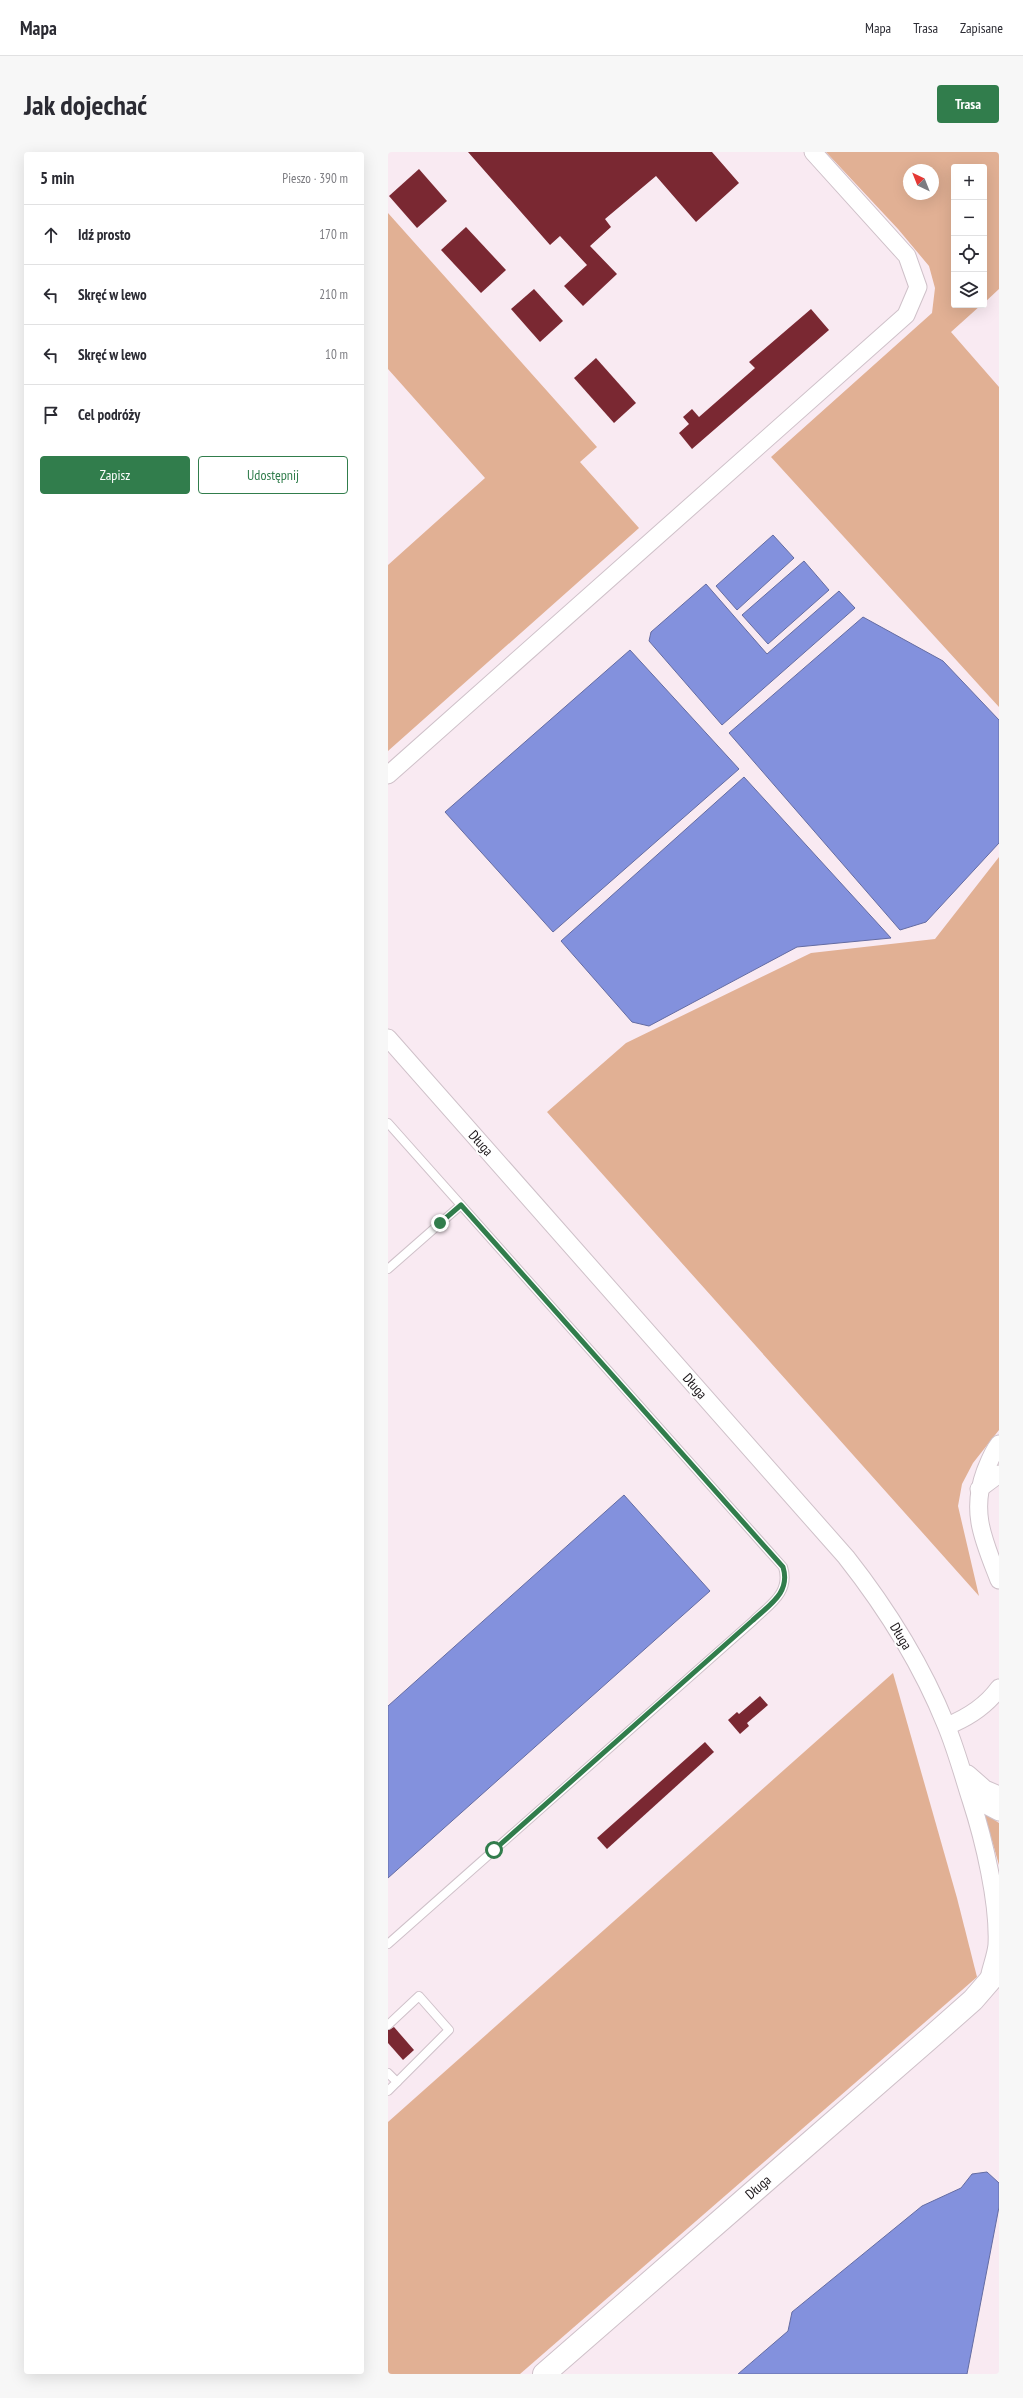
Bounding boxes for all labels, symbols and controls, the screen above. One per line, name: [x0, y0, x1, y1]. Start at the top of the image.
text: Mapa: [20, 16, 57, 40]
text: Mapa: [865, 19, 891, 37]
text: Trasa: [913, 19, 938, 37]
text: Zapisane: [960, 19, 1003, 37]
button: Trasa: [937, 85, 999, 123]
text: Jak dojechać: [24, 86, 147, 123]
north arrow: [903, 164, 939, 200]
map controls: [951, 164, 987, 308]
button: +: [951, 164, 987, 200]
text: 5 min: [40, 167, 74, 189]
text: Pieszo · 390 m: [282, 170, 348, 187]
button: −: [951, 200, 987, 236]
icon: ahead: [40, 224, 62, 246]
text: Idź prosto: [78, 225, 131, 244]
text: 170 m: [319, 226, 348, 243]
button: locate: [951, 236, 987, 272]
button: layers: [951, 272, 987, 308]
icon: left: [40, 284, 62, 306]
text: Skręć w lewo: [78, 285, 147, 304]
text: 210 m: [319, 286, 348, 303]
icon: left: [40, 344, 62, 366]
text: Skręć w lewo: [78, 345, 147, 364]
text: 10 m: [325, 346, 348, 363]
icon: arrive: [40, 404, 62, 426]
text: Cel podróży: [78, 405, 140, 424]
button: Zapisz: [40, 456, 190, 494]
button: Udostępnij: [198, 456, 348, 494]
street label: Długa: [465, 1126, 497, 1160]
route end: [431, 1214, 449, 1232]
street label: Długa: [679, 1369, 711, 1403]
street label: Długa: [886, 1619, 916, 1653]
route start: [485, 1841, 503, 1859]
street label: Długa: [741, 2171, 775, 2203]

